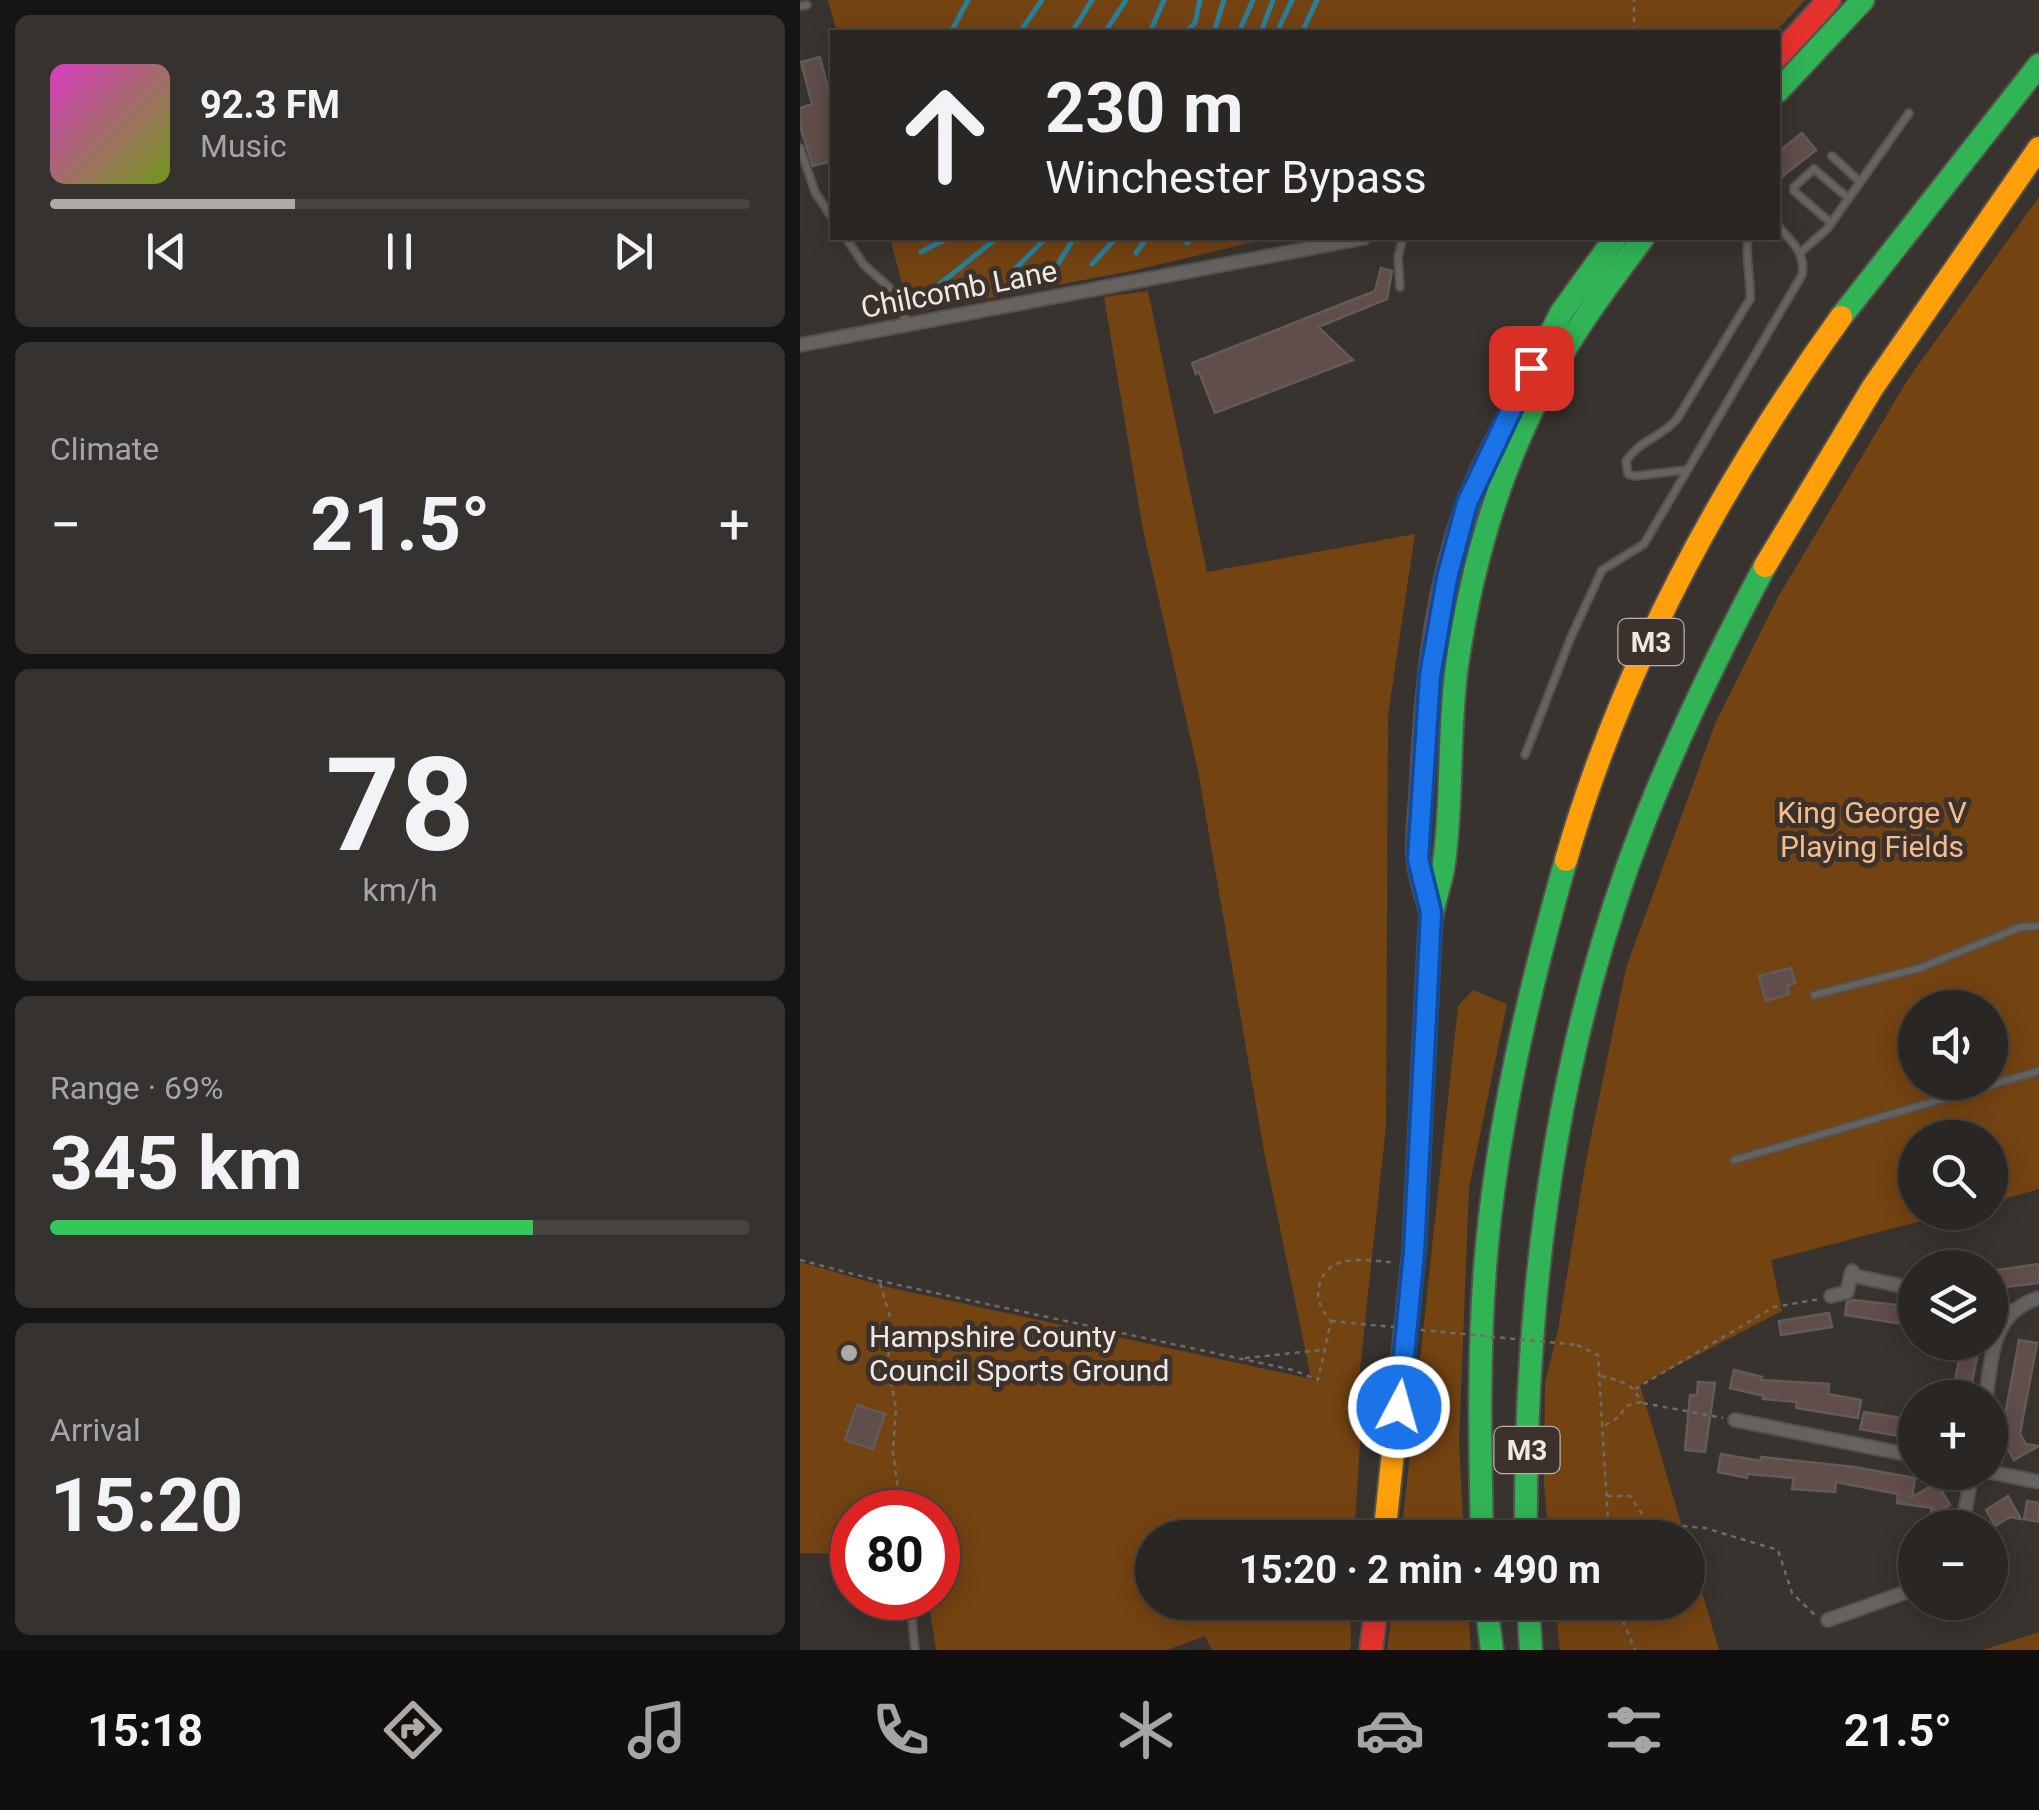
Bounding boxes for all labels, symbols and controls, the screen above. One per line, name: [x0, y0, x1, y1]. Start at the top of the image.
text: 230 m: [1045, 67, 1244, 149]
icon: ahead: [880, 70, 1010, 200]
text: 92.3 FM: [200, 83, 340, 127]
text: Music: [200, 127, 287, 165]
text: Winchester Bypass: [1045, 151, 1427, 204]
icon: previous: [139, 224, 194, 279]
icon: pause: [372, 224, 427, 279]
icon: next: [606, 224, 661, 279]
street label: Chilcomb Lane: [858, 253, 1060, 325]
pin: [1489, 326, 1574, 411]
icon: arrive: [1504, 341, 1559, 396]
text: Climate: [50, 430, 159, 468]
text: 21.5°: [310, 480, 490, 568]
text: −: [50, 493, 81, 557]
text: +: [719, 493, 750, 557]
road number: M3: [1618, 619, 1684, 665]
text: 78: [325, 729, 475, 882]
park label: King George V Playing Fields: [1777, 795, 1967, 864]
text: km/h: [362, 871, 438, 909]
map controls: [1898, 990, 2008, 1620]
button: sound: [1898, 990, 2008, 1100]
text: Range · 69%: [50, 1069, 223, 1107]
text: 345 km: [50, 1119, 303, 1207]
button: search: [1898, 1120, 2008, 1230]
button: layers: [1898, 1250, 2008, 1360]
place label: Hampshire County Council Sports Ground: [869, 1319, 1169, 1388]
marker: Hampshire County Council Sports Ground: [838, 1342, 860, 1364]
position arrow: [1347, 1355, 1451, 1459]
button: +: [1898, 1380, 2008, 1490]
text: Arrival: [50, 1411, 141, 1449]
road number: M3: [1494, 1427, 1560, 1473]
text: 15:20: [50, 1461, 243, 1549]
speed limit sign: 80: [830, 1490, 960, 1620]
button: −: [1898, 1510, 2008, 1620]
text: 15:20 · 2 min · 490 m: [1239, 1548, 1601, 1592]
icon: directions: [378, 1695, 448, 1765]
icon: music: [622, 1695, 692, 1765]
icon: phone: [866, 1695, 936, 1765]
icon: climate: [1111, 1695, 1181, 1765]
icon: car: [1355, 1695, 1425, 1765]
icon: filters: [1599, 1695, 1669, 1765]
text: 15:18: [87, 1704, 203, 1757]
text: 21.5°: [1844, 1704, 1952, 1757]

